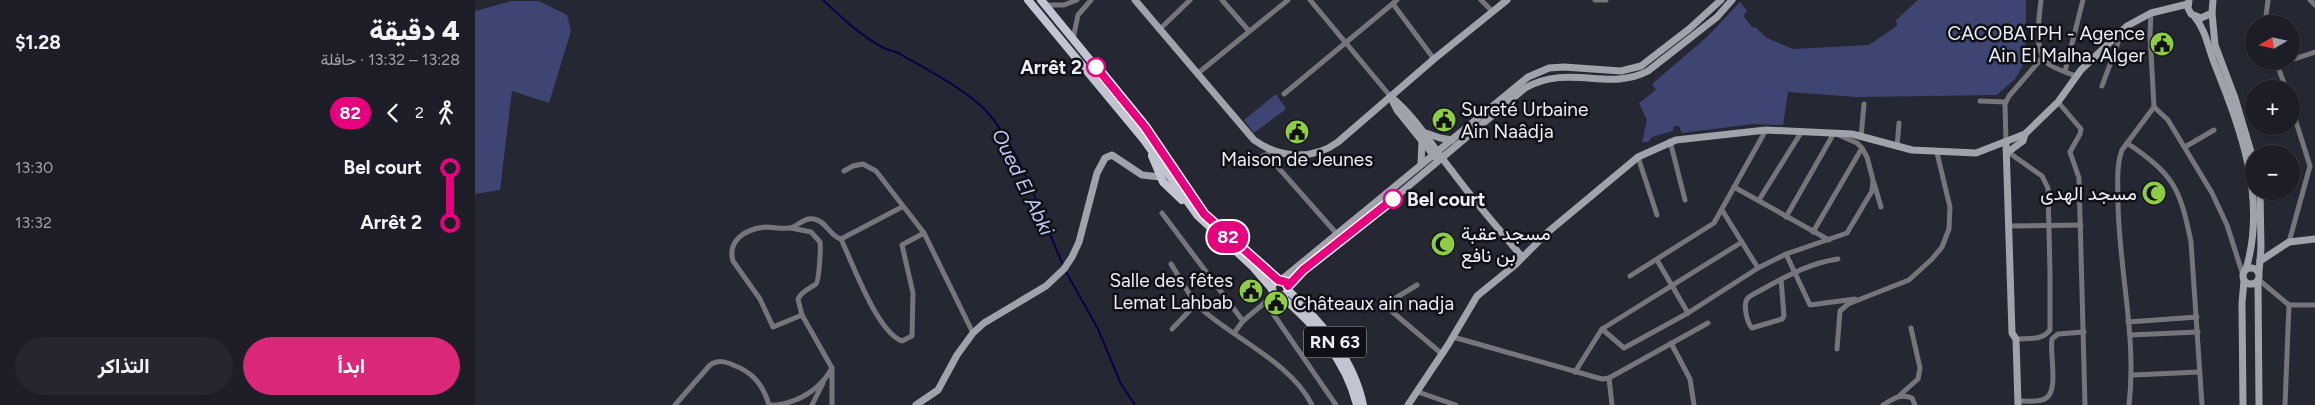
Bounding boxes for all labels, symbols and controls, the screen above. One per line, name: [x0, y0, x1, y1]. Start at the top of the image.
text: 4 دقيقة: [369, 13, 460, 47]
north arrow: [2245, 15, 2300, 70]
map controls: [2245, 15, 2300, 200]
place label: CACOBATPH - Agence Ain El Malha. Alger: [1948, 22, 2146, 67]
text: $1.28: [15, 31, 61, 54]
public building icon: CACOBATPH - Agence Ain El Malha. Alger: [2149, 31, 2175, 57]
text: 13:28 – 13:32 · حافلة: [321, 50, 460, 69]
place label: Arrêt 2: [1020, 56, 1082, 79]
marker: Arrêt 2: [1086, 57, 1106, 77]
button: +: [2245, 80, 2300, 135]
place label: Sureté Urbaine Ain Naâdja: [1461, 98, 1588, 143]
icon: back: [379, 99, 407, 127]
icon: walk: [432, 99, 460, 127]
text: 82: [340, 102, 361, 124]
text: 2: [415, 103, 424, 122]
public building icon: Sureté Urbaine Ain Naâdja: [1431, 107, 1457, 133]
public building icon: Maison de Jeunes: [1284, 119, 1310, 145]
water label: Oued El Abki: [987, 125, 1059, 239]
button: −: [2245, 145, 2300, 200]
place label: Maison de Jeunes: [1221, 148, 1373, 171]
text: Bel court: [344, 156, 422, 179]
text: 13:30: [15, 158, 53, 177]
mosque icon: مسجد الهدى: [2141, 180, 2167, 206]
place label: مسجد الهدى: [2040, 182, 2137, 205]
place label: Bel court: [1407, 188, 1486, 211]
marker: Bel court: [1383, 189, 1403, 209]
text: Arrêt 2: [360, 211, 422, 234]
text: 13:32: [15, 213, 52, 232]
line badge: 82: [1205, 221, 1251, 253]
place label: مسجد عقبة بن نافع: [1461, 222, 1551, 269]
text: 82: [1217, 226, 1239, 248]
mosque icon: مسجد عقبة بن نافع: [1430, 231, 1456, 257]
place label: Salle des fêtes Lemat Lahbab: [1109, 269, 1233, 314]
public building icon: Salle des fêtes Lemat Lahbab: [1238, 278, 1264, 304]
public building icon: Châteaux ain nadja: [1263, 290, 1289, 316]
place label: Châteaux ain nadja: [1293, 292, 1454, 315]
road number: RN 63: [1304, 327, 1366, 358]
button: التذاكر: [15, 337, 233, 395]
button: ابدأ: [243, 337, 460, 395]

